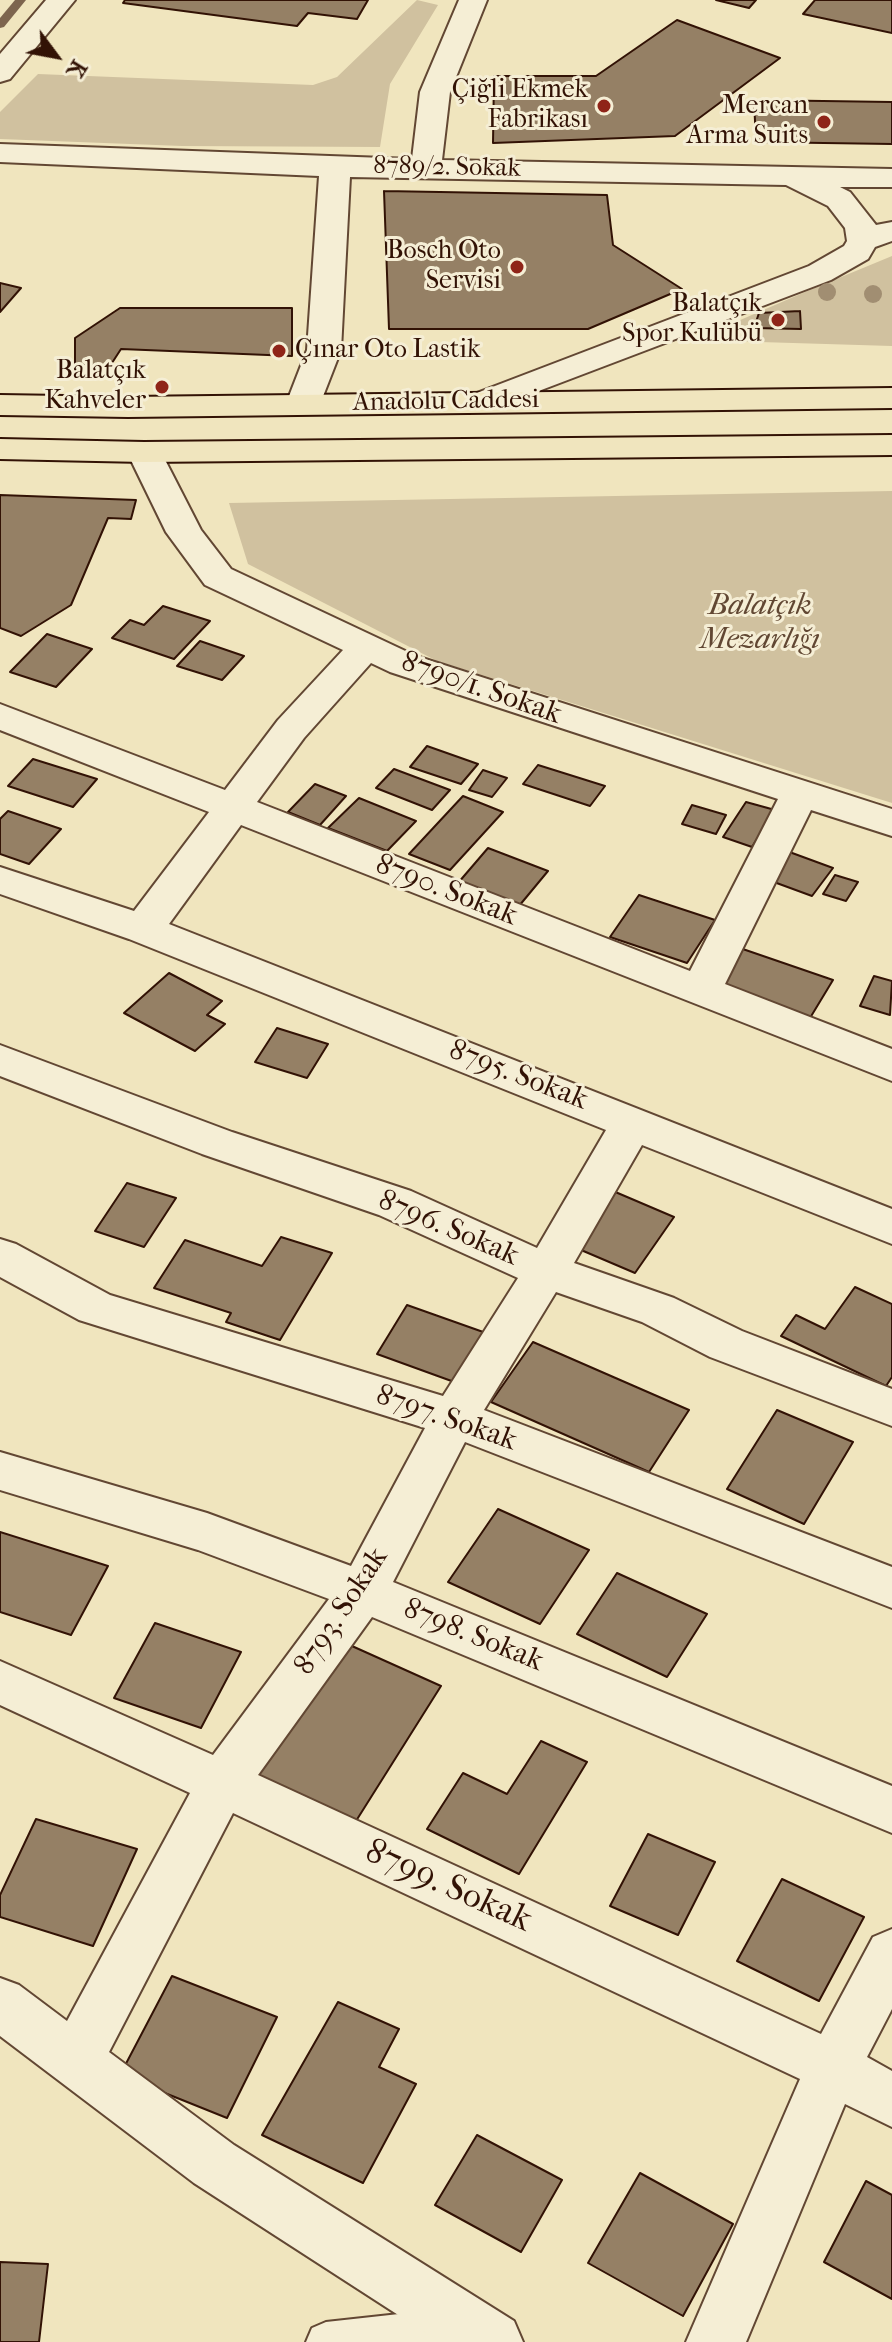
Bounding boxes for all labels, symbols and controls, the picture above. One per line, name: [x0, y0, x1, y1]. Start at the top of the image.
north arrow: [16, 16, 96, 96]
text: K: [61, 55, 92, 82]
place label: Çiğli Ekmek Fabrikası: [452, 75, 588, 136]
place label: Mercan Arma Suits: [686, 91, 808, 152]
marker: Çiğli Ekmek Fabrikası: [595, 97, 613, 115]
marker: Mercan Arma Suits: [815, 113, 833, 131]
street label: 8789/2. Sokak: [373, 151, 521, 185]
place label: Bosch Oto Servisi: [387, 236, 501, 298]
marker: Bosch Oto Servisi: [508, 258, 526, 276]
place label: Balatçık Spor Kulübü: [622, 289, 762, 350]
marker: Balatçık Spor Kulübü: [769, 311, 787, 329]
place label: Çınar Oto Lastik: [295, 335, 480, 367]
marker: Çınar Oto Lastik: [270, 342, 288, 360]
place label: Balatçık Kahveler: [45, 356, 146, 418]
marker: Balatçık Kahveler: [153, 378, 171, 396]
street label: Anadolu Caddesi: [353, 385, 539, 419]
park label: Balatçık Mezarlığı: [700, 589, 820, 660]
street label: 8790/1. Sokak: [396, 645, 566, 733]
street label: 8790. Sokak: [370, 847, 522, 935]
street label: 8795. Sokak: [444, 1033, 592, 1119]
street label: 8796. Sokak: [372, 1183, 524, 1275]
street label: 8797. Sokak: [371, 1378, 521, 1460]
street label: 8793. Sokak: [287, 1541, 397, 1683]
street label: 8798. Sokak: [398, 1592, 548, 1680]
street label: 8799. Sokak: [358, 1831, 538, 1943]

